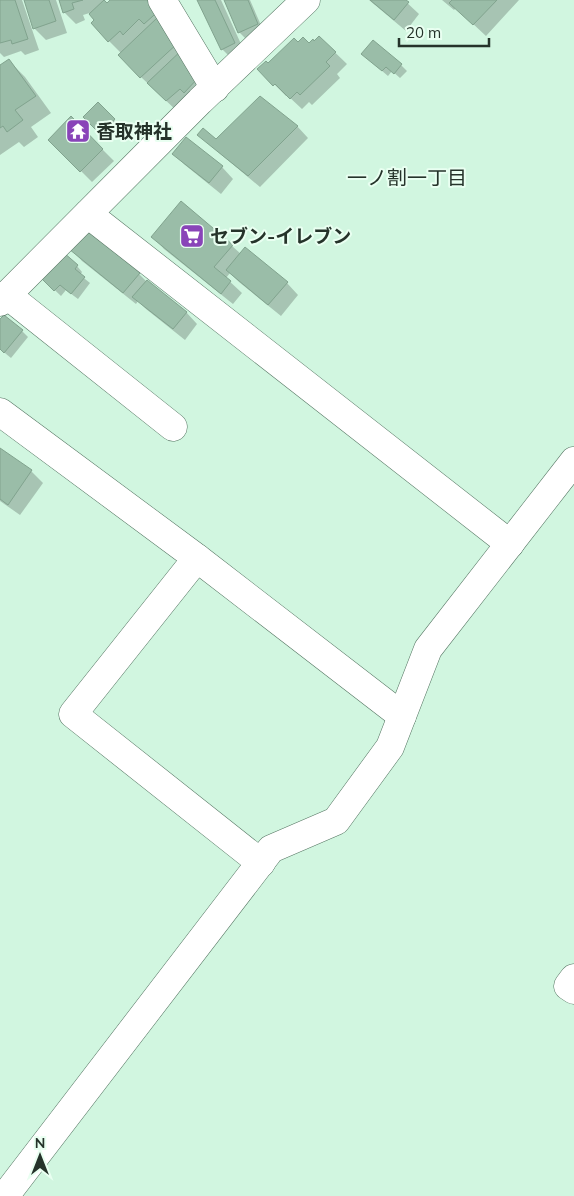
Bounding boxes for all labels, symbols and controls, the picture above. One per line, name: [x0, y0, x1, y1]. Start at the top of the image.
scale bar: [399, 15, 489, 47]
text: 20 m: [406, 23, 441, 42]
temple icon: 香取神社: [65, 118, 91, 144]
place label: 香取神社: [96, 119, 172, 143]
district label: 一ノ割一丁目: [347, 165, 467, 190]
supermarket icon: セブン-イレブン: [179, 223, 205, 249]
place label: セブン-イレブン: [210, 224, 351, 248]
north arrow: [15, 1131, 65, 1181]
text: N: [35, 1134, 45, 1152]

